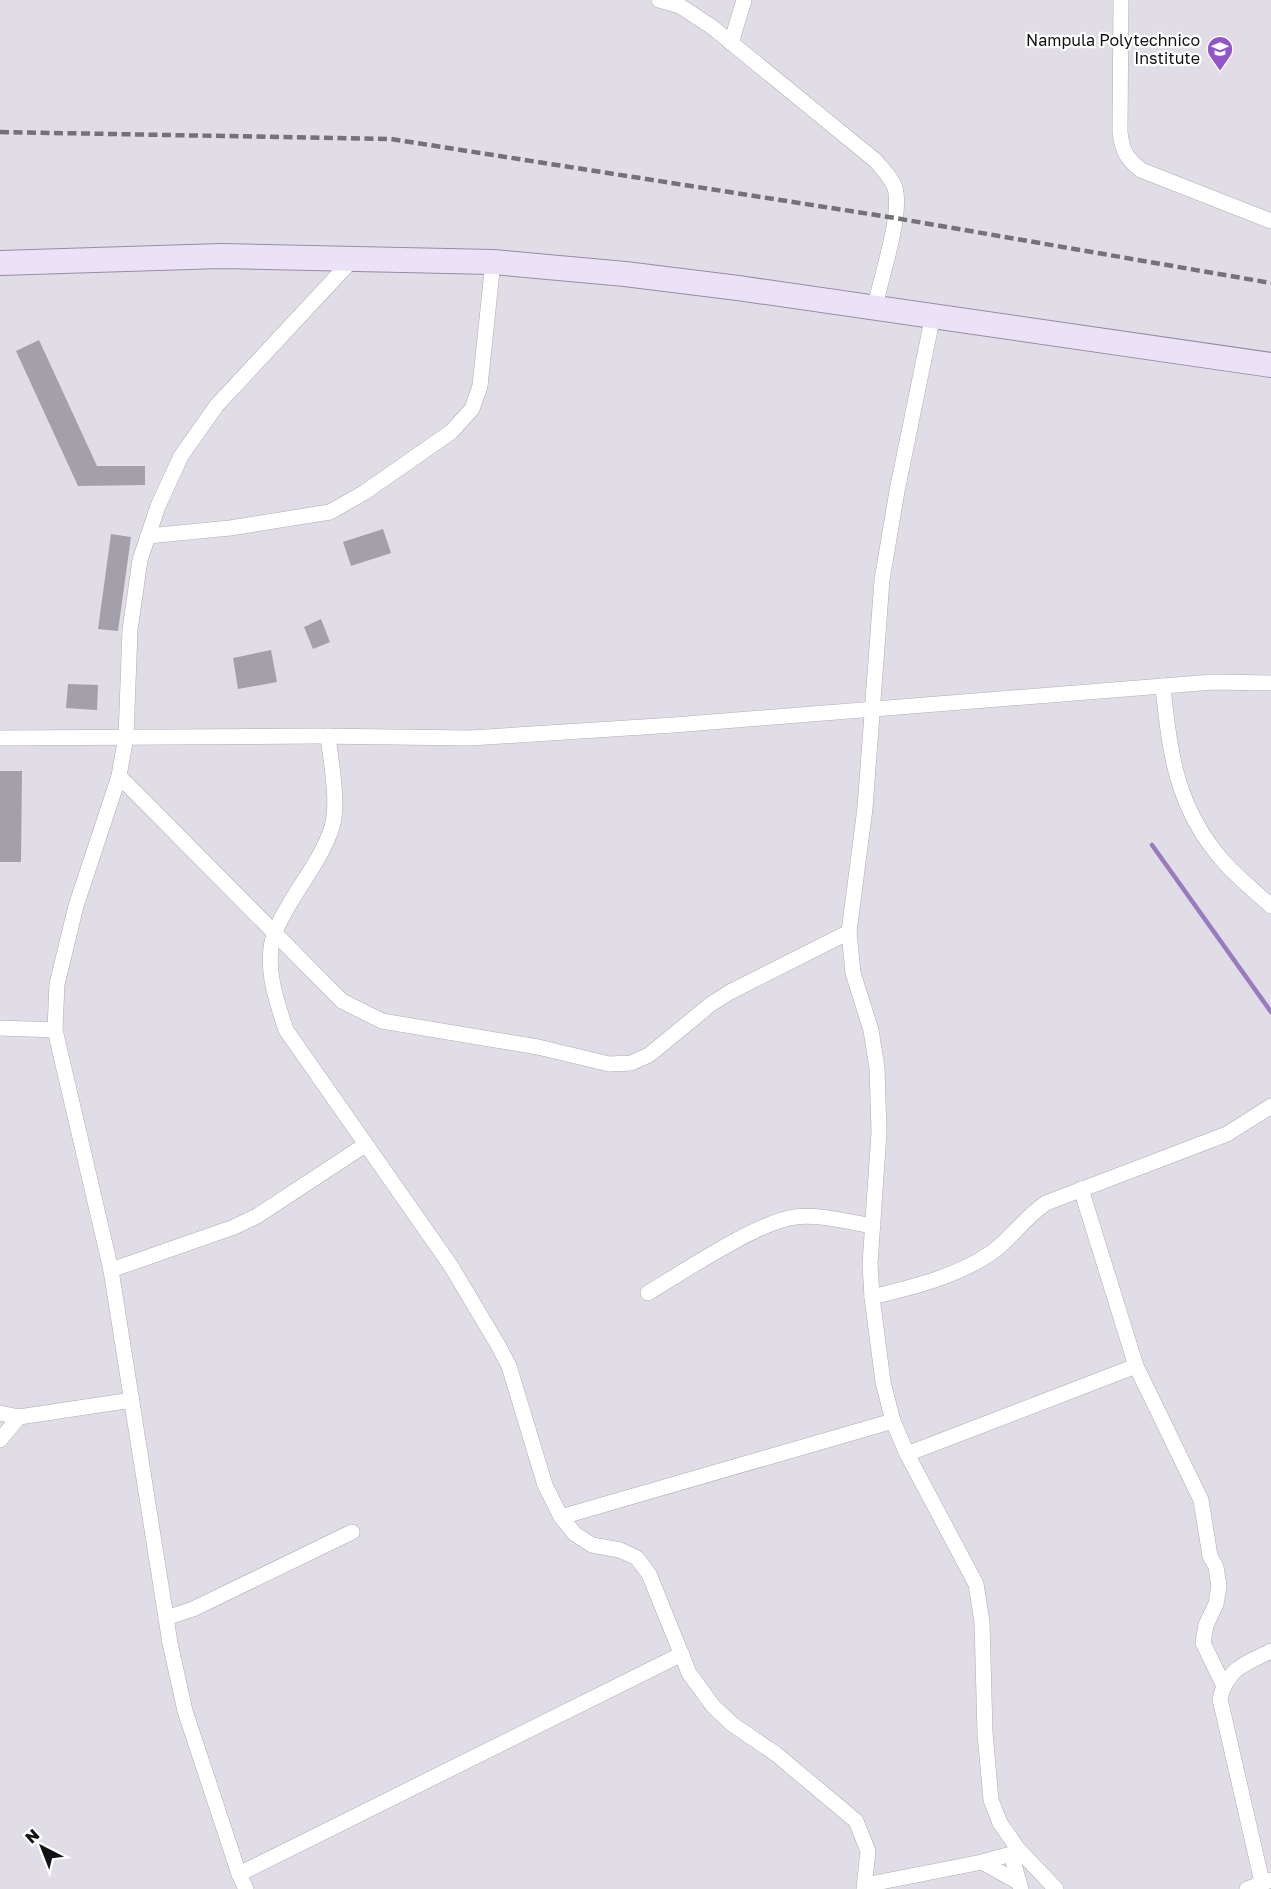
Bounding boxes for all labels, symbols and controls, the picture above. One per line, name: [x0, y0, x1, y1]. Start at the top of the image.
place label: Nampula Polytechnico Institute: [1026, 30, 1200, 68]
school or university icon: Nampula Polytechnico Institute: [1205, 34, 1235, 72]
north arrow: [12, 1817, 72, 1877]
text: N: [21, 1824, 43, 1847]

